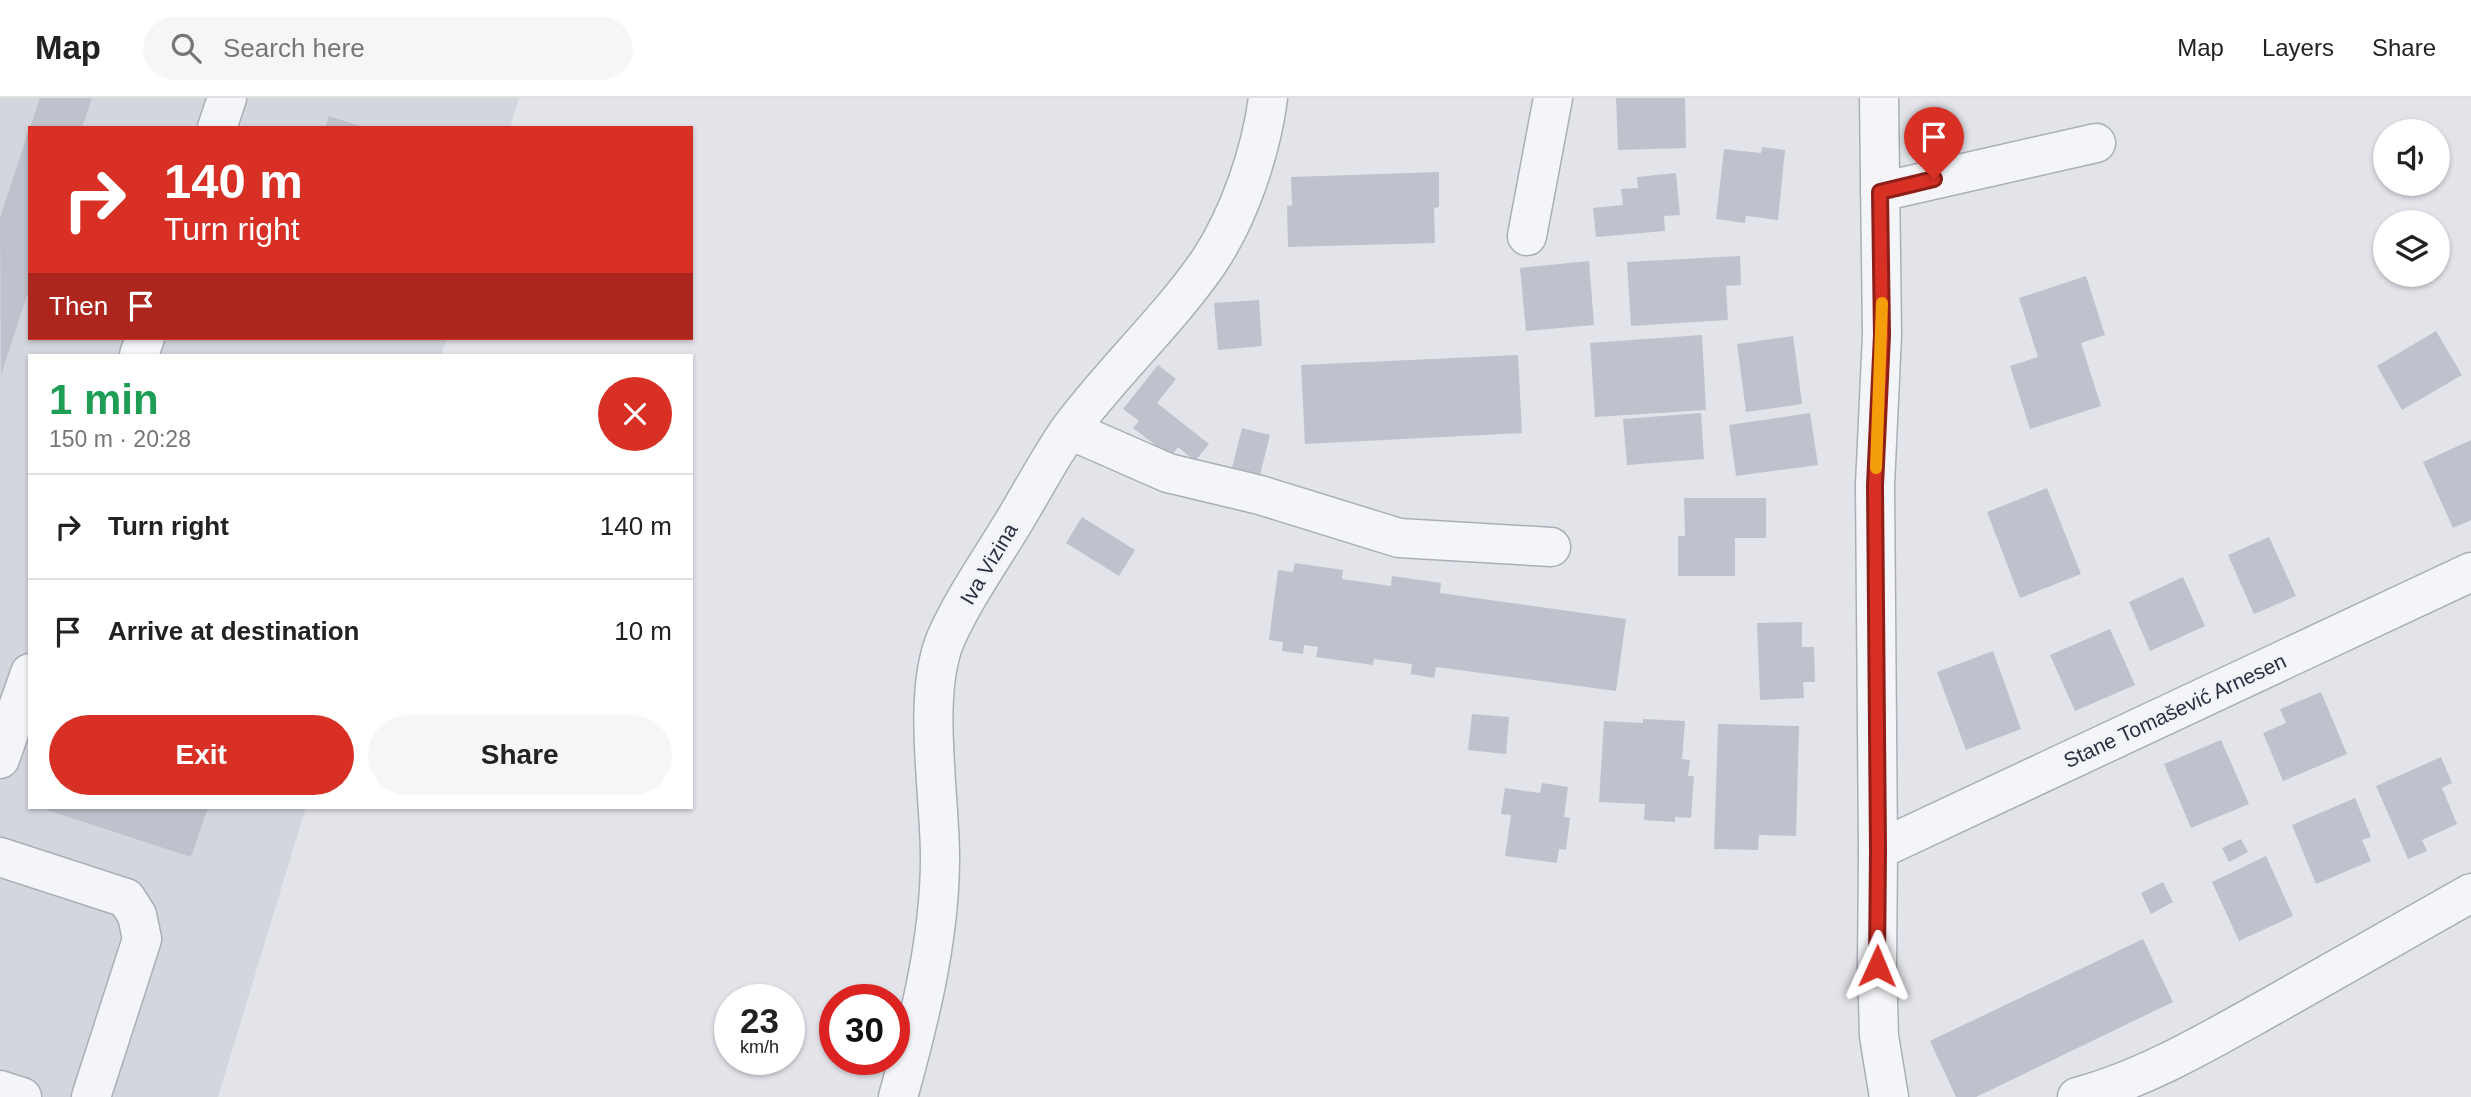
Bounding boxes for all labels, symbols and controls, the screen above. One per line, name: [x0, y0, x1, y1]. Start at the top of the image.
search box: [143, 17, 633, 80]
text: Map: [35, 29, 101, 66]
icon: search: [167, 29, 205, 67]
text: Search here: [223, 33, 365, 63]
text: Map: [2177, 34, 2224, 61]
text: Layers: [2262, 34, 2334, 61]
text: Share: [2372, 34, 2436, 61]
pin: [1904, 107, 1964, 179]
icon: arrive: [1915, 118, 1953, 156]
map controls: [2373, 119, 2450, 287]
button: sound: [2373, 119, 2450, 196]
icon: right: [49, 154, 140, 245]
text: 140 m: [164, 154, 303, 208]
button: layers: [2373, 210, 2450, 287]
text: Turn right: [164, 211, 300, 247]
icon: arrive: [122, 287, 160, 325]
text: Then: [49, 291, 108, 321]
text: 1 min: [49, 376, 159, 423]
button: close: [598, 377, 672, 451]
text: 150 m · 20:28: [49, 426, 191, 452]
icon: right: [49, 508, 87, 546]
text: Turn right: [108, 511, 229, 541]
text: 140 m: [600, 511, 672, 541]
street label: Iva Vizina: [955, 519, 1022, 609]
icon: arrive: [49, 613, 87, 651]
text: Arrive at destination: [108, 616, 359, 646]
text: 10 m: [614, 616, 672, 646]
street label: Stane Tomašević Arnesen: [2060, 649, 2290, 772]
button: Exit: [49, 715, 354, 795]
button: Share: [368, 715, 672, 795]
position arrow: [1840, 929, 1914, 1003]
speed limit sign: 30: [819, 984, 910, 1075]
text: 23: [740, 1001, 779, 1040]
text: km/h: [740, 1037, 779, 1057]

